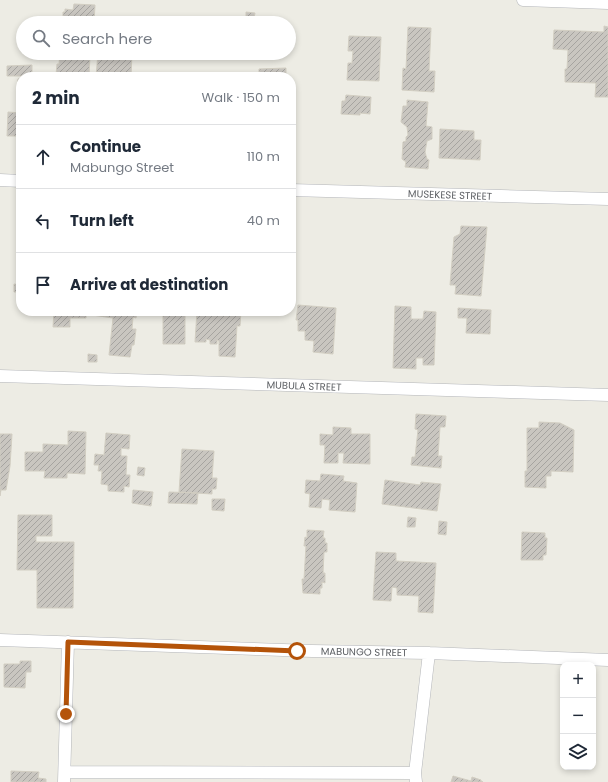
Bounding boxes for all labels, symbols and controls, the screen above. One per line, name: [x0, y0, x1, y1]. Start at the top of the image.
search box: [16, 16, 296, 60]
icon: search: [30, 27, 52, 49]
text: Search here: [62, 28, 152, 49]
text: 2 min: [32, 86, 80, 110]
text: Walk · 150 m: [202, 88, 280, 107]
text: Continue: [70, 136, 141, 157]
icon: ahead: [32, 146, 54, 168]
text: 110 m: [247, 147, 280, 166]
text: Mabungo Street: [70, 158, 174, 177]
street label: MUSEKESE STREET: [408, 186, 493, 204]
icon: left: [32, 210, 54, 232]
text: Turn left: [70, 210, 134, 231]
text: 40 m: [247, 211, 280, 230]
icon: arrive: [32, 274, 54, 296]
text: Arrive at destination: [70, 274, 228, 295]
street label: MUBULA STREET: [266, 377, 342, 395]
route start: [288, 642, 306, 660]
street label: MABUNGO STREET: [321, 644, 408, 660]
map controls: [560, 662, 596, 770]
button: +: [560, 662, 596, 698]
button: −: [560, 698, 596, 734]
route end: [57, 705, 75, 723]
button: layers: [560, 734, 596, 770]

